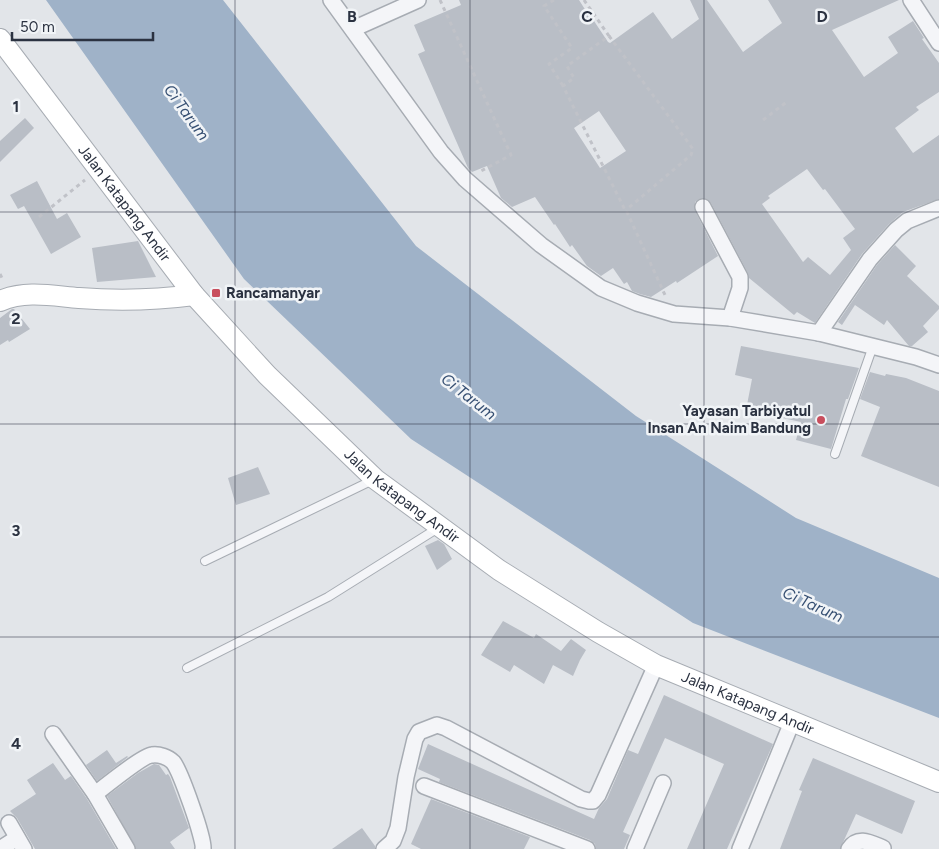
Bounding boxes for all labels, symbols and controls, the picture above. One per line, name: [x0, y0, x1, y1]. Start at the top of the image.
text: B: [347, 7, 357, 26]
text: C: [581, 7, 593, 26]
text: D: [816, 7, 828, 26]
scale bar: [12, 10, 154, 42]
text: 50 m: [20, 18, 55, 36]
water label: Ci Tarum: [160, 81, 213, 144]
text: 1: [13, 97, 19, 116]
street label: Jalan Katapang Andir: [74, 141, 174, 265]
place label: Rancamanyar: [226, 284, 320, 302]
marker: Rancamanyar: [210, 287, 222, 299]
text: 2: [11, 309, 21, 328]
water label: Ci Tarum: [437, 369, 500, 424]
place label: Yayasan Tarbiyatul Insan An Naim Bandung: [647, 402, 811, 437]
marker: Yayasan Tarbiyatul Insan An Naim Bandung: [815, 414, 827, 426]
street label: Jalan Katapang Andir: [340, 445, 463, 547]
text: 3: [12, 521, 21, 540]
water label: Ci Tarum: [779, 583, 846, 626]
street label: Jalan Katapang Andir: [679, 668, 817, 738]
text: 4: [11, 734, 21, 753]

